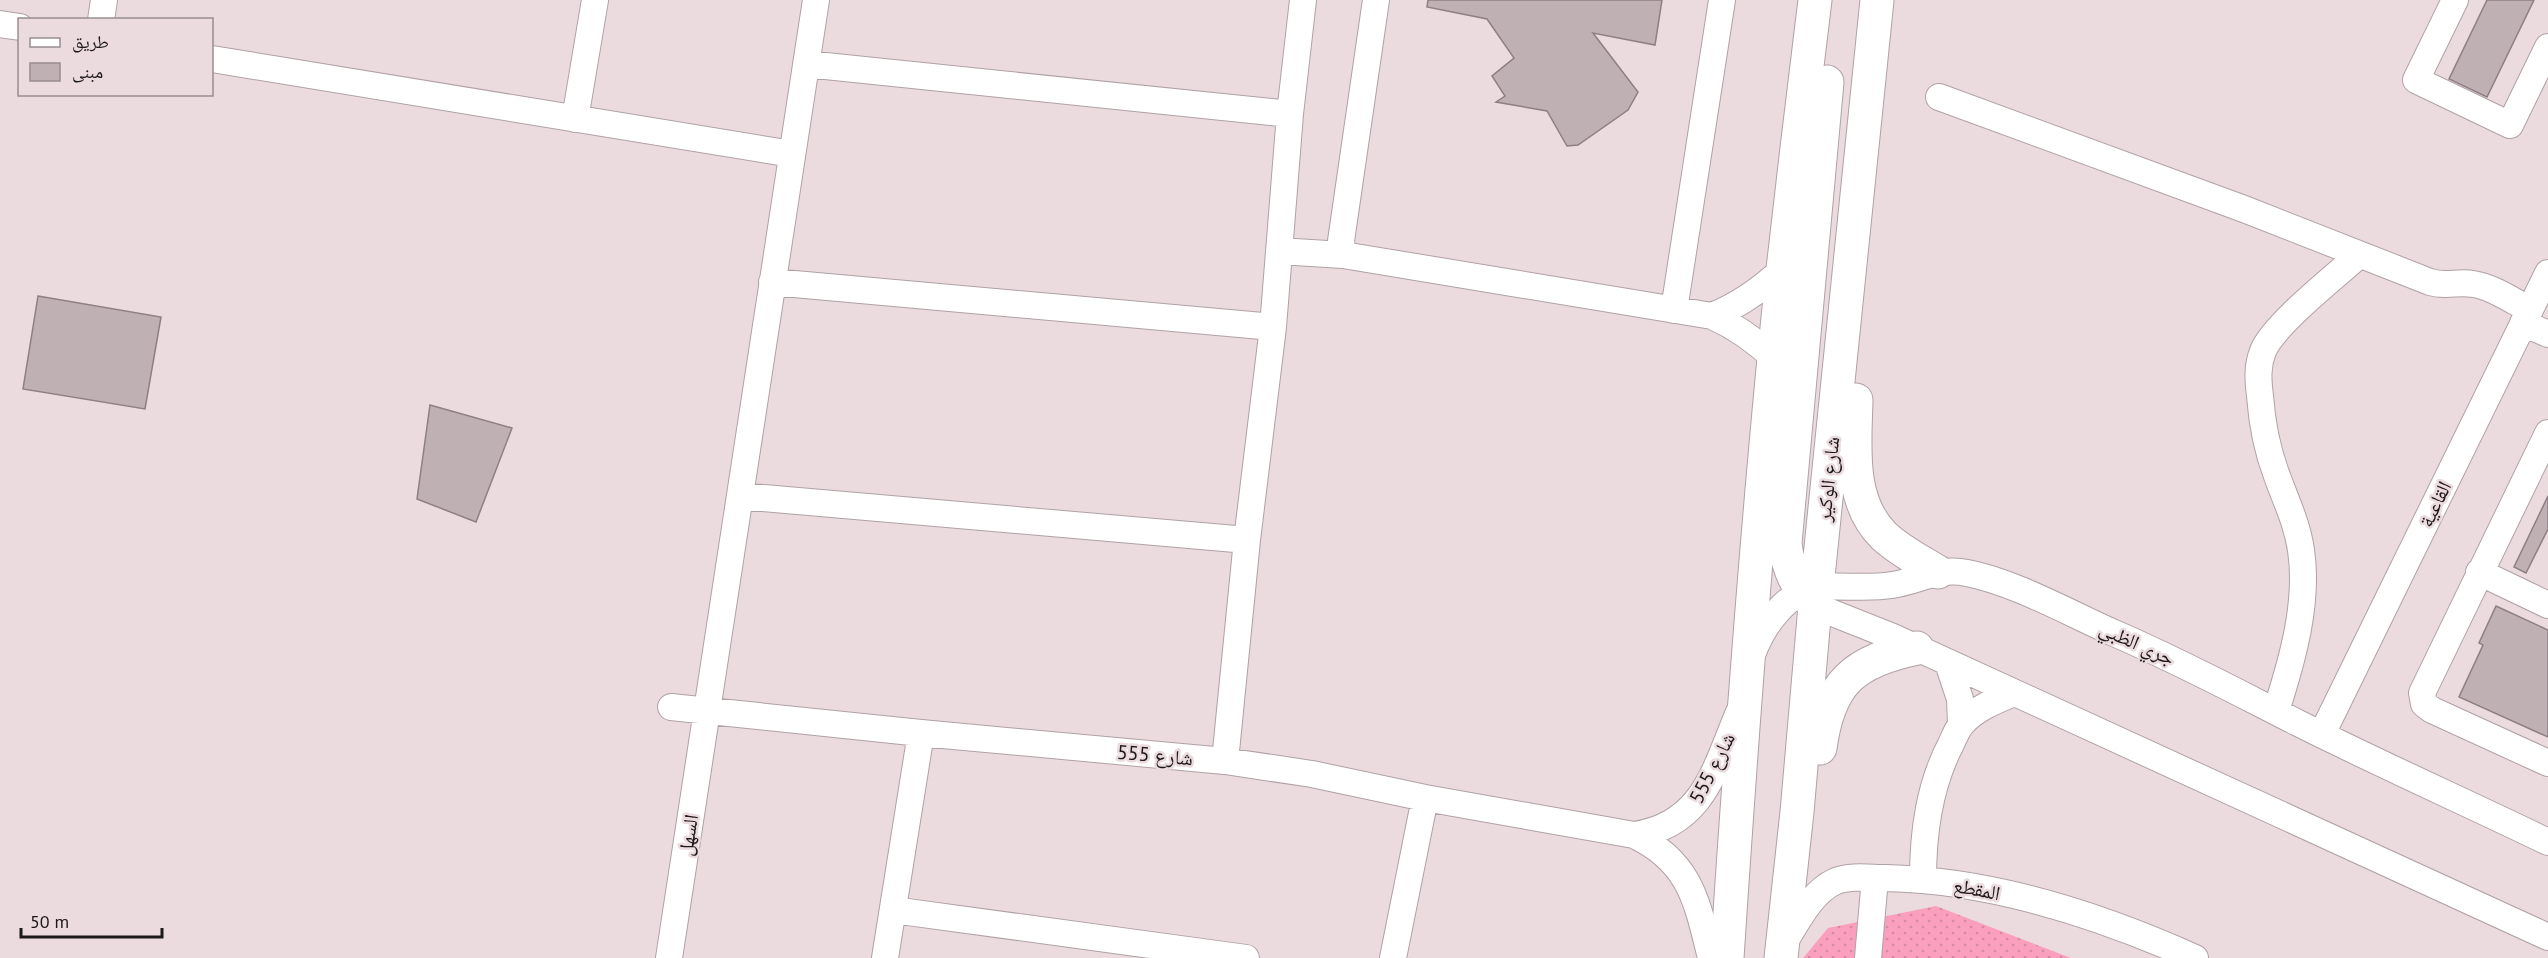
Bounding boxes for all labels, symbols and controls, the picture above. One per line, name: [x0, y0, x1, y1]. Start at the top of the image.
legend: [18, 18, 213, 96]
text: طريق: [72, 30, 109, 53]
text: مبنى: [72, 60, 103, 83]
street label: شارع الوكير: [1811, 435, 1845, 524]
street label: القاعية: [2413, 477, 2457, 531]
street label: جري الظبي: [2094, 615, 2179, 674]
street label: شارع 555: [1683, 728, 1741, 808]
street label: شارع 555: [1116, 739, 1194, 771]
street label: السهل: [672, 812, 704, 858]
street label: المقطع: [1951, 872, 2003, 906]
scale bar: [21, 901, 162, 939]
text: 50 m: [30, 910, 69, 933]

